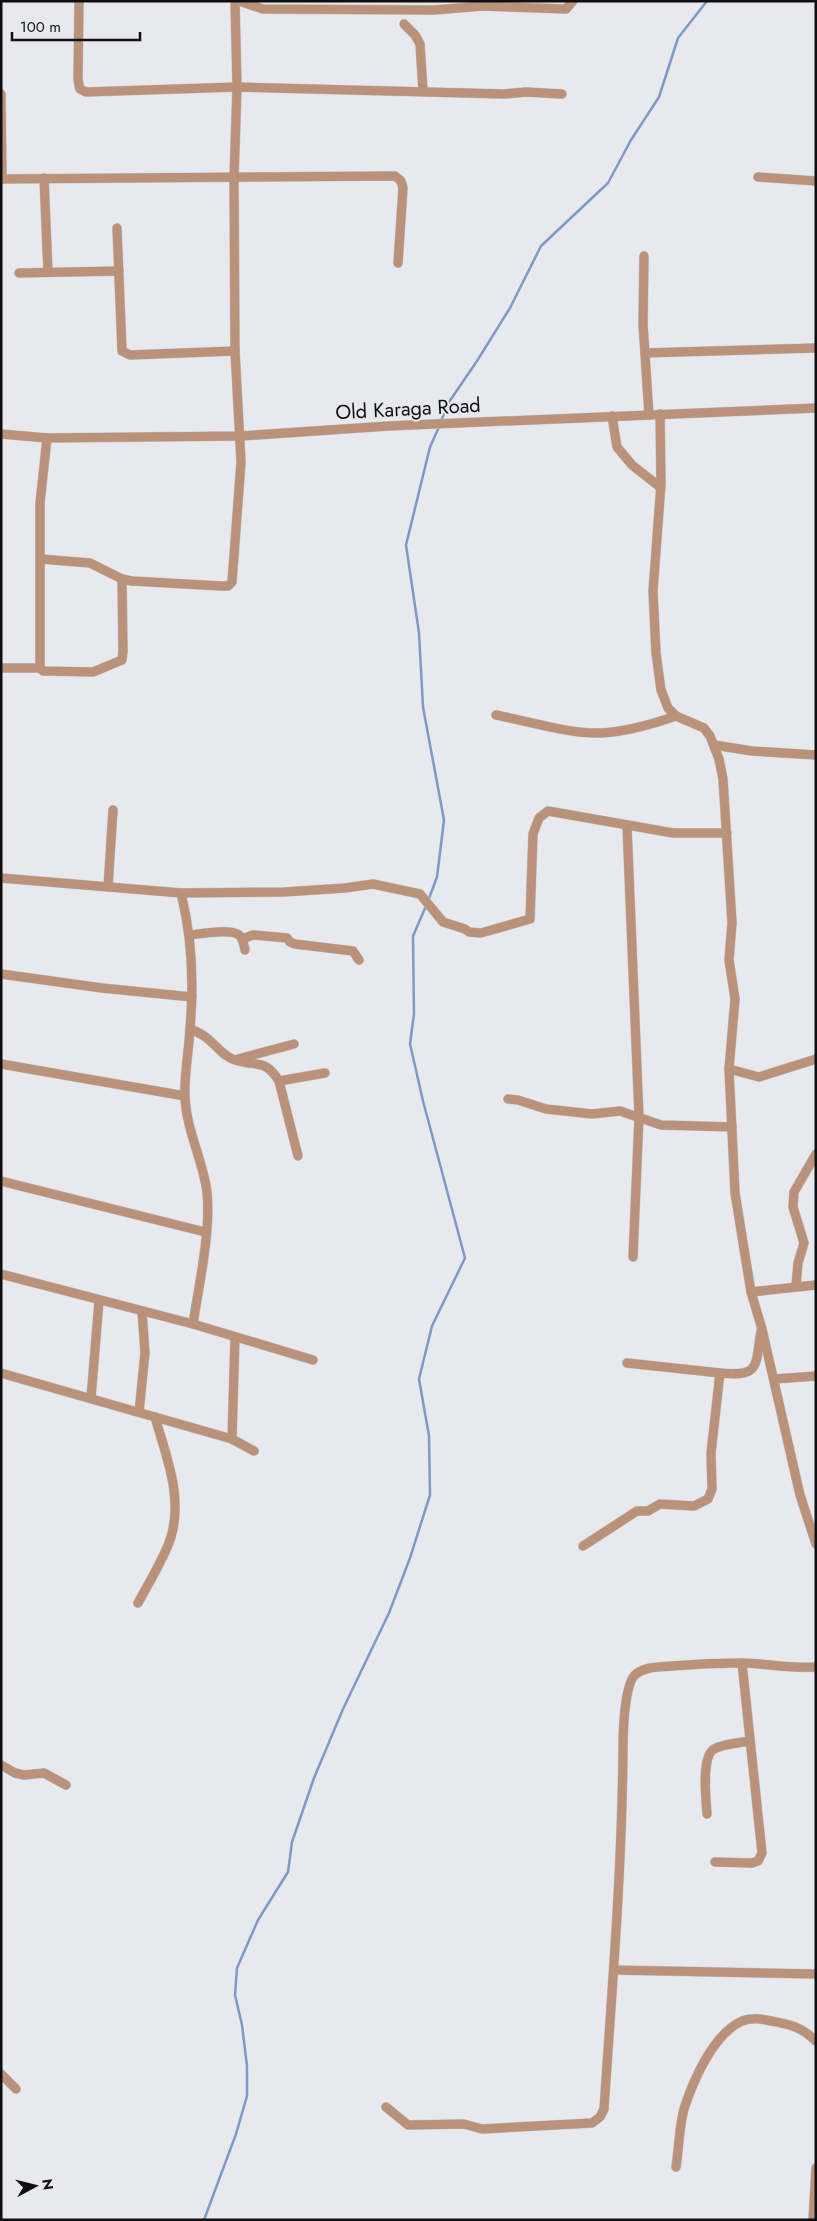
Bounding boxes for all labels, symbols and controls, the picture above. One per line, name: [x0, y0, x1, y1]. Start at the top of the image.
scale bar: [12, 10, 140, 42]
text: 100 m: [20, 16, 61, 38]
street label: Old Karaga Road: [335, 391, 481, 427]
north arrow: [10, 2161, 60, 2211]
text: N: [37, 2178, 59, 2191]

